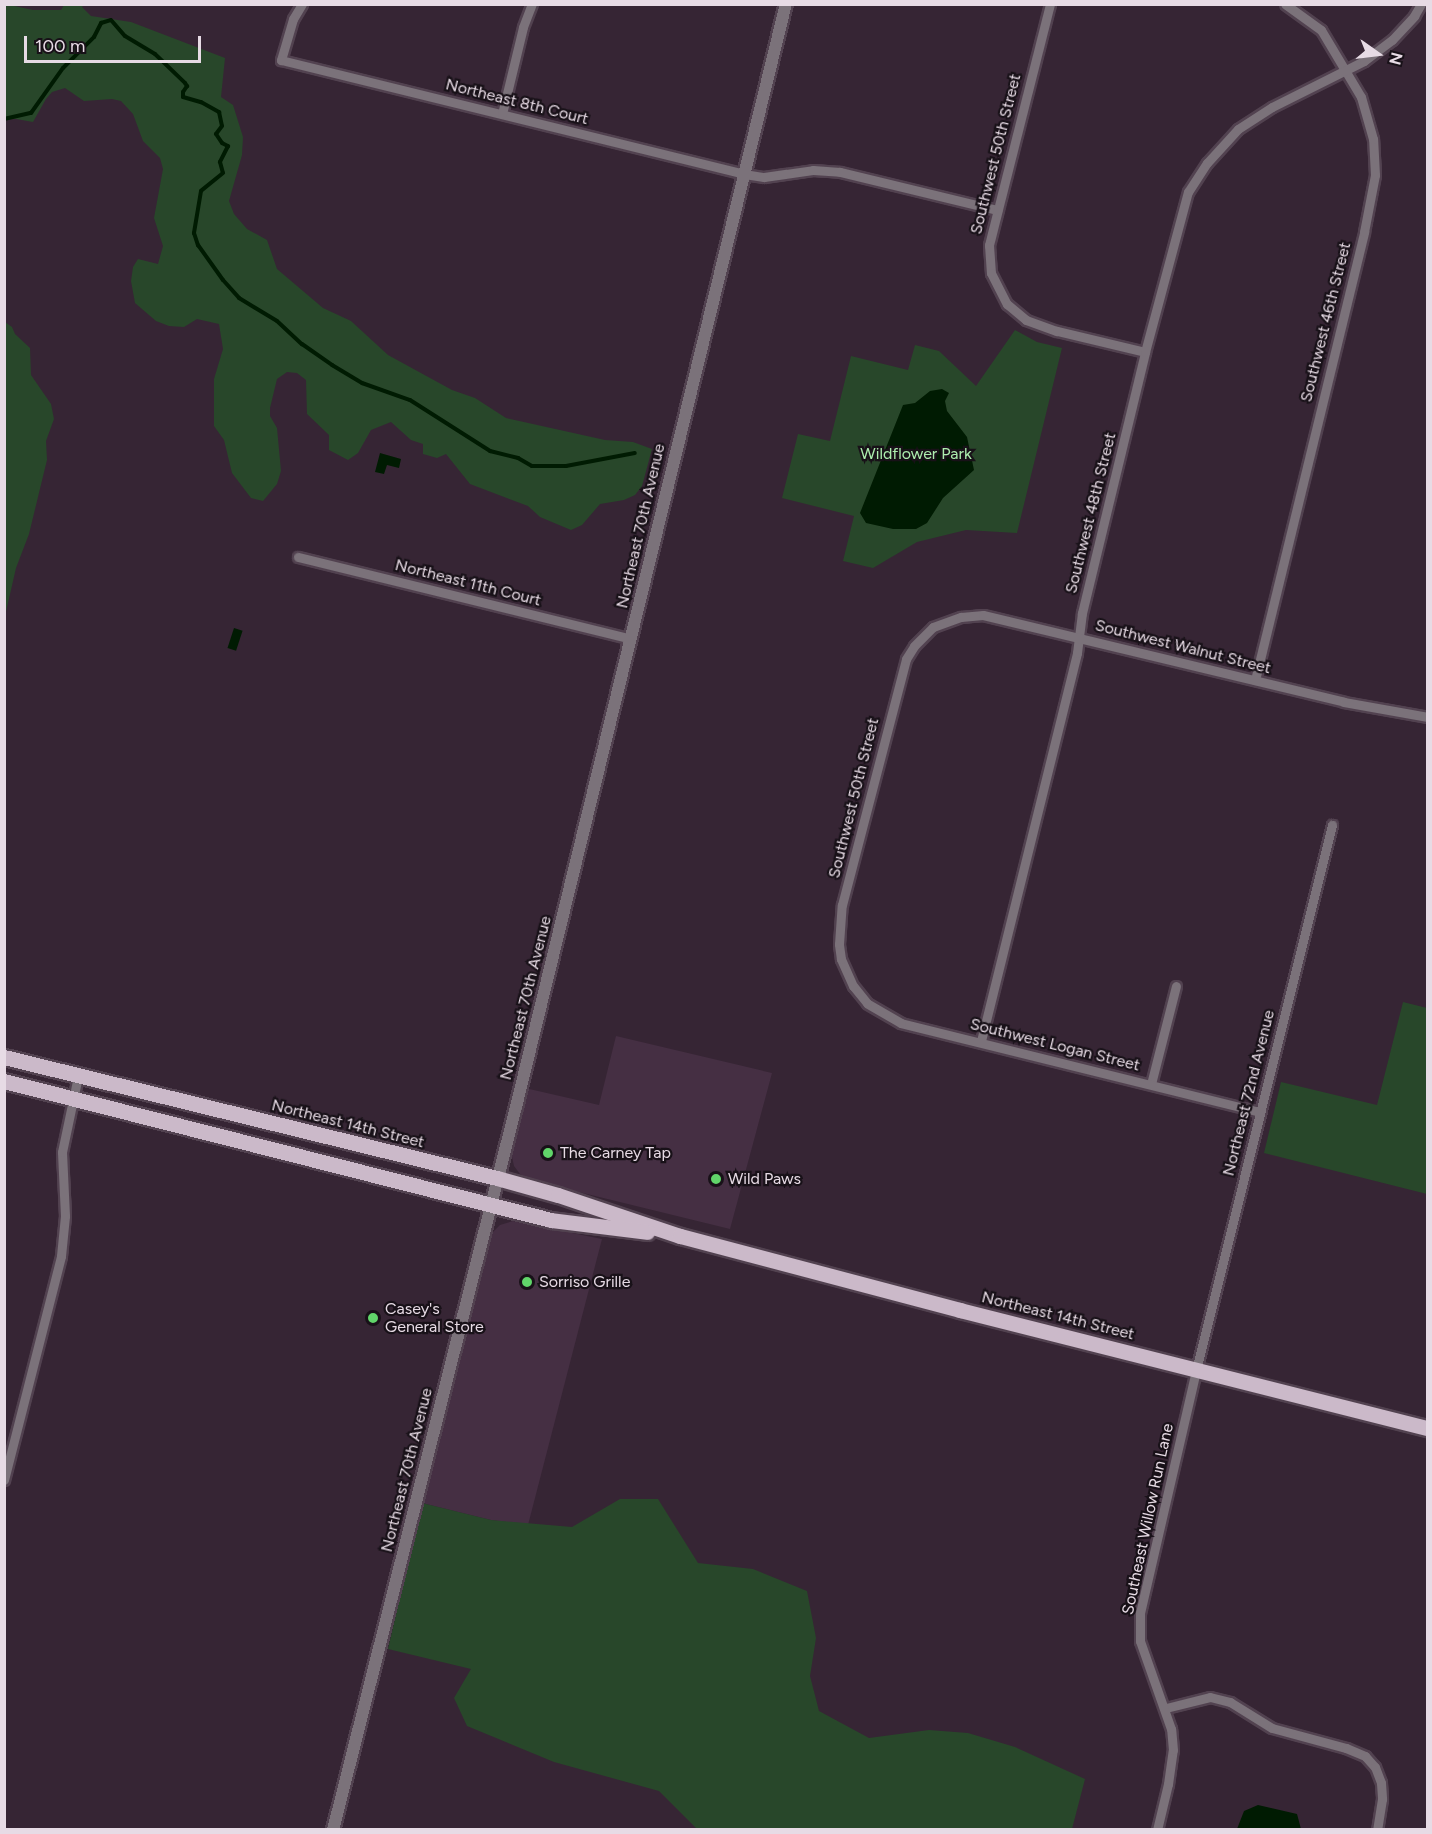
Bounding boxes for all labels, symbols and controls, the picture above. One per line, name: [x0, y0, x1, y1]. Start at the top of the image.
scale bar: [27, 24, 204, 62]
north arrow: [1348, 24, 1408, 84]
text: 100 m: [35, 35, 85, 57]
text: N: [1385, 50, 1407, 67]
street label: Southwest 50th Street: [967, 72, 1025, 236]
street label: Northeast 8th Court: [444, 75, 590, 129]
street label: Southwest 46th Street: [1297, 240, 1355, 404]
street label: Southwest 48th Street: [1062, 431, 1120, 595]
street label: Northeast 70th Avenue: [613, 442, 669, 610]
park label: Wildflower Park: [860, 444, 972, 464]
street label: Northeast 11th Court: [393, 556, 543, 610]
street label: Southwest Walnut Street: [1093, 616, 1273, 678]
street label: Southwest 50th Street: [825, 716, 883, 880]
street label: Northeast 70th Avenue: [496, 914, 556, 1082]
street label: Northeast 72nd Avenue: [1219, 1008, 1279, 1178]
street label: Southwest Logan Street: [968, 1015, 1142, 1075]
street label: Northeast 14th Street: [270, 1096, 426, 1152]
place label: The Carney Tap: [560, 1143, 671, 1163]
marker: The Carney Tap: [541, 1146, 555, 1160]
place label: Wild Paws: [728, 1169, 801, 1189]
marker: Wild Paws: [709, 1172, 723, 1186]
place label: Sorriso Grille: [539, 1272, 630, 1292]
marker: Sorriso Grille: [520, 1275, 534, 1289]
street label: Northeast 14th Street: [980, 1288, 1136, 1344]
place label: Casey's General Store: [385, 1299, 484, 1337]
marker: Casey's General Store: [366, 1311, 380, 1325]
street label: Northeast 70th Avenue: [377, 1386, 437, 1554]
street label: Southeast Willow Run Lane: [1118, 1422, 1178, 1616]

